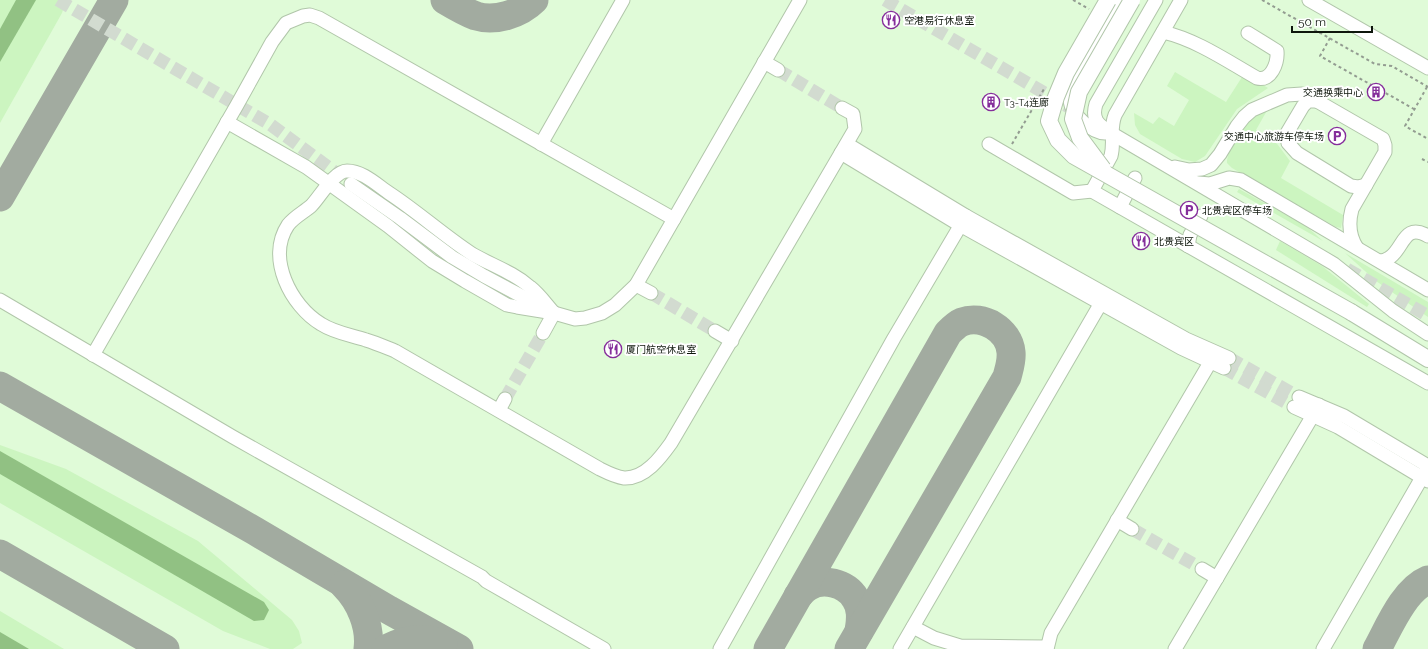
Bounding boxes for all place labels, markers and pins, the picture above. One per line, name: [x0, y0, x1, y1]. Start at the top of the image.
restaurant icon: 空港易行休息室: [881, 10, 901, 30]
place label: 空港易行休息室: [904, 15, 974, 26]
building icon: 交通换乘中心: [1366, 82, 1386, 102]
place label: 交通换乘中心: [1303, 87, 1363, 98]
building icon: T3-T4连廊: [981, 92, 1001, 112]
place label: T3-T4连廊: [1004, 97, 1049, 108]
parking icon: 交通中心旅游车停车场: [1327, 126, 1347, 146]
place label: 交通中心旅游车停车场: [1224, 131, 1324, 142]
parking icon: 北贵宾区停车场: [1179, 200, 1199, 220]
place label: 北贵宾区停车场: [1202, 205, 1272, 216]
restaurant icon: 北贵宾区: [1131, 231, 1151, 251]
place label: 北贵宾区: [1154, 236, 1194, 247]
restaurant icon: 厦门航空休息室: [603, 339, 623, 359]
place label: 厦门航空休息室: [626, 344, 696, 355]

